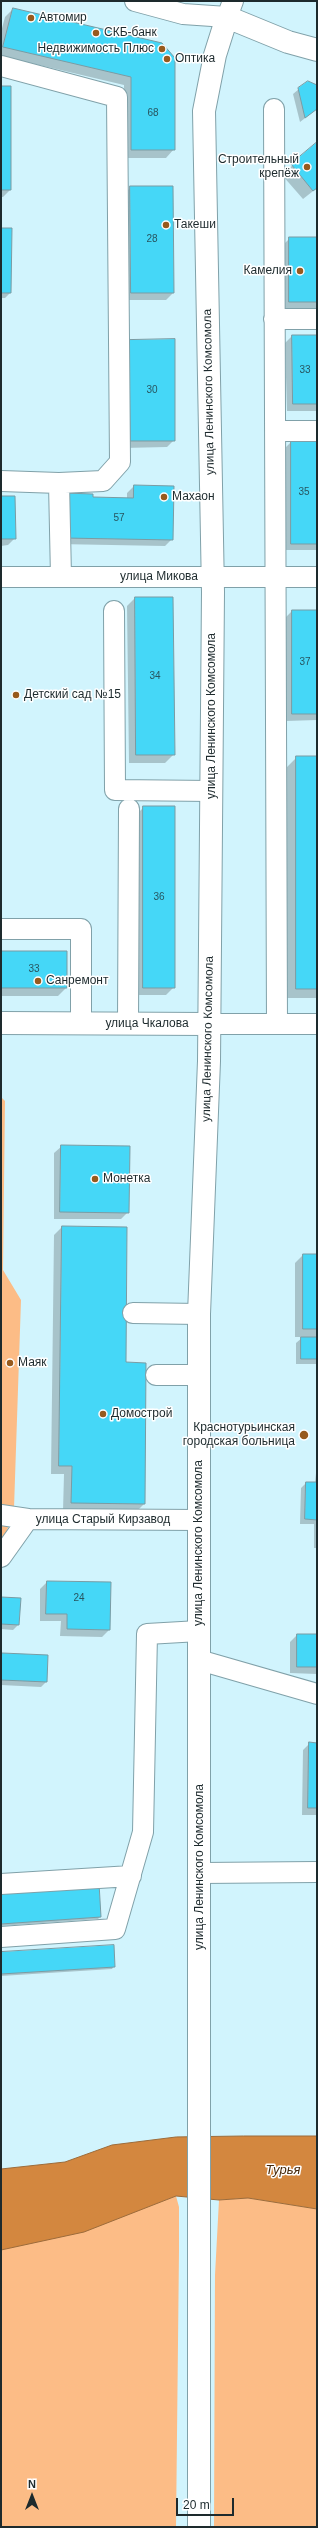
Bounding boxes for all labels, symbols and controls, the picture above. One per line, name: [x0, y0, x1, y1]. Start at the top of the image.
place label: Автомир: [39, 11, 87, 25]
marker: Автомир: [26, 13, 36, 23]
place label: СКБ-банк: [104, 26, 157, 40]
marker: СКБ-банк: [91, 28, 101, 38]
place label: Недвижимость Плюс: [37, 42, 154, 56]
marker: Недвижимость Плюс: [157, 44, 167, 54]
place label: Оптика: [175, 52, 215, 66]
marker: Оптика: [162, 54, 172, 64]
house number: 68: [147, 107, 159, 119]
place label: Строительный крепёж: [218, 153, 299, 181]
marker: Строительный крепёж: [302, 162, 312, 172]
place label: Такеши: [174, 218, 216, 232]
marker: Такеши: [161, 220, 171, 230]
house number: 28: [146, 233, 158, 245]
place label: Камелия: [244, 264, 292, 278]
marker: Камелия: [295, 266, 305, 276]
street label: улица Ленинского Комсомола: [200, 309, 218, 475]
house number: 33: [299, 364, 311, 376]
house number: 30: [146, 384, 158, 396]
house number: 35: [298, 486, 310, 498]
place label: Махаон: [172, 490, 215, 504]
marker: Махаон: [159, 492, 169, 502]
house number: 57: [113, 512, 125, 524]
street label: улица Микова: [120, 570, 198, 584]
street label: улица Ленинского Комсомола: [205, 633, 219, 799]
house number: 37: [299, 656, 311, 668]
house number: 34: [149, 670, 161, 682]
place label: Детский сад №15: [24, 688, 121, 702]
marker: Детский сад №15: [11, 690, 21, 700]
house number: 36: [153, 891, 165, 903]
street label: улица Ленинского Комсомола: [199, 956, 217, 1122]
house number: 33: [28, 963, 40, 975]
place label: Санремонт: [46, 974, 108, 988]
marker: Санремонт: [33, 976, 43, 986]
street label: улица Чкалова: [105, 1017, 189, 1031]
place label: Монетка: [103, 1172, 150, 1186]
marker: Монетка: [90, 1174, 100, 1184]
place label: Маяк: [18, 1356, 47, 1370]
marker: Маяк: [5, 1358, 15, 1368]
place label: Домострой: [111, 1407, 172, 1421]
marker: Домострой: [98, 1409, 108, 1419]
place label: Краснотурьинская городская больница: [183, 1421, 295, 1449]
marker: Краснотурьинская городская больница: [298, 1429, 310, 1441]
street label: улица Ленинского Комсомола: [192, 1460, 206, 1626]
street label: улица Старый Кирзавод: [36, 1513, 170, 1527]
house number: 24: [73, 1592, 85, 1604]
street label: улица Ленинского Комсомола: [193, 1784, 207, 1950]
water label: Турья: [265, 2162, 301, 2178]
north arrow: [12, 2476, 52, 2516]
text: N: [28, 2478, 36, 2490]
scale bar: [178, 2490, 236, 2516]
text: 20 m: [183, 2498, 210, 2512]

